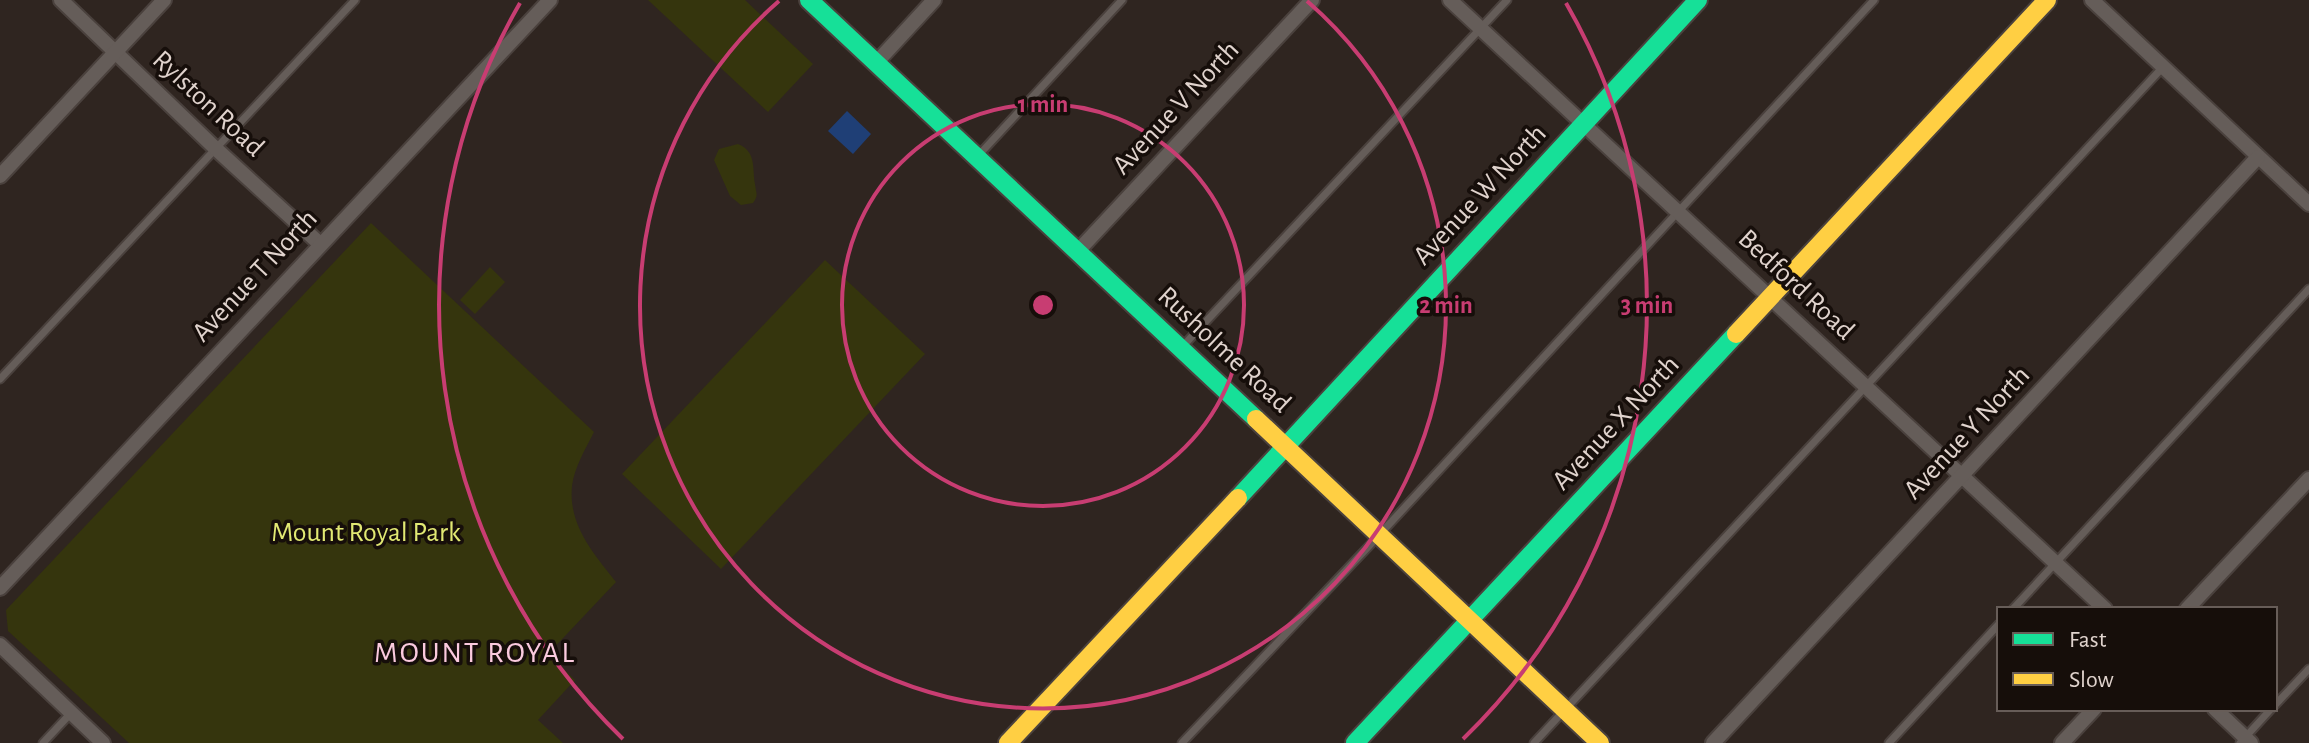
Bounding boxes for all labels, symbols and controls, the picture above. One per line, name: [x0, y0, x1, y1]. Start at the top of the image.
street label: Avenue V North: [1107, 36, 1245, 180]
street label: Rylston Road: [147, 46, 269, 162]
text: 1 min: [1018, 93, 1068, 117]
street label: Avenue W North: [1408, 119, 1552, 271]
street label: Avenue T North: [187, 205, 323, 347]
street label: Bedford Road: [1733, 224, 1859, 346]
street label: Rusholme Road: [1152, 282, 1296, 418]
centre of rings: [1029, 291, 1057, 319]
text: 2 min: [1419, 294, 1473, 318]
text: 3 min: [1621, 294, 1673, 318]
street label: Avenue X North: [1547, 351, 1685, 495]
street label: Avenue Y North: [1899, 361, 2035, 505]
park label: Mount Royal Park: [271, 519, 461, 547]
legend: [1997, 607, 2277, 711]
text: Fast: [2069, 628, 2107, 652]
district label: MOUNT ROYAL: [374, 638, 576, 668]
text: Slow: [2069, 668, 2114, 692]

